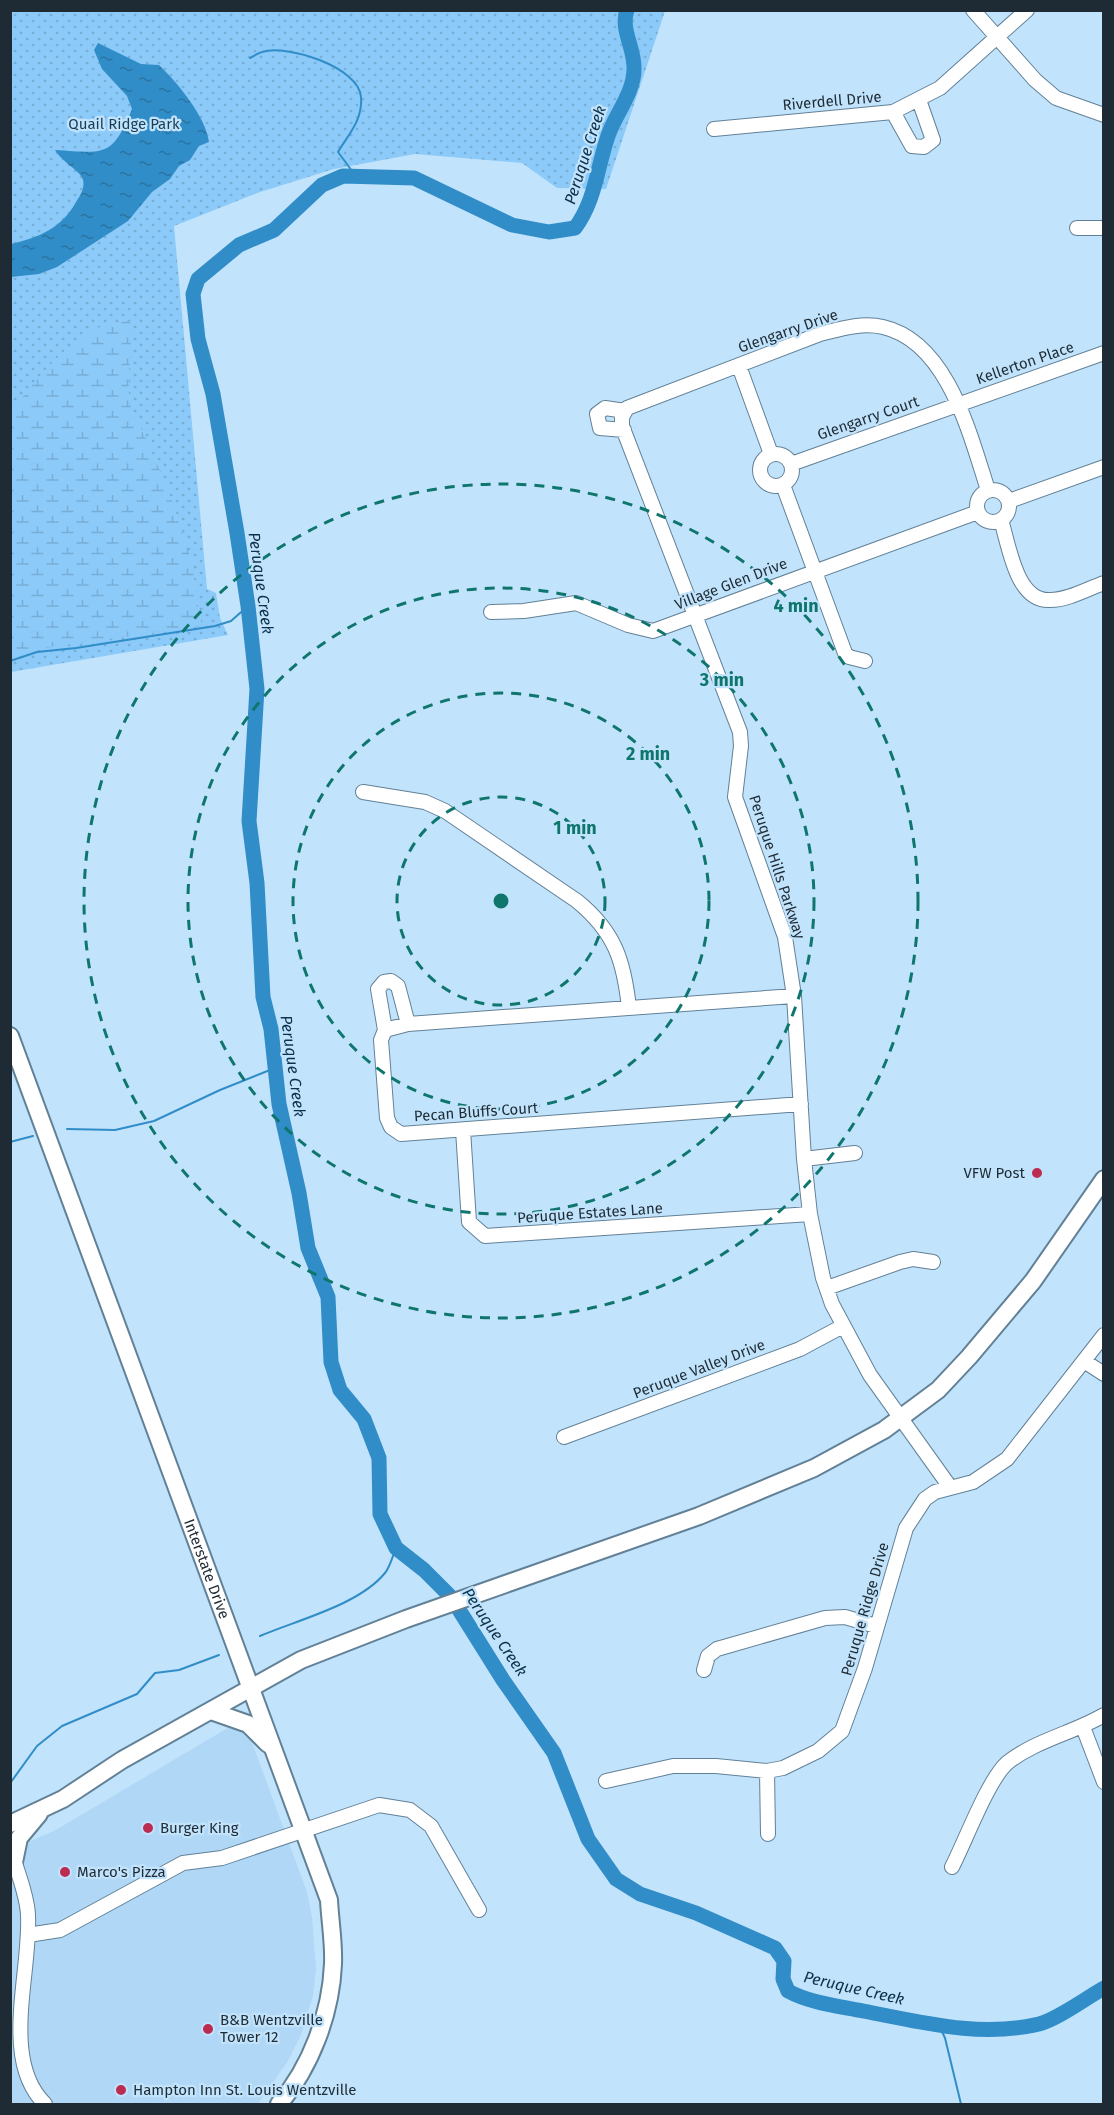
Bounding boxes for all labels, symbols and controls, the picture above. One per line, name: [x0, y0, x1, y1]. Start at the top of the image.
street label: Riverdell Drive: [782, 88, 882, 114]
water label: Peruque Creek: [560, 103, 610, 207]
park label: Quail Ridge Park: [68, 115, 180, 133]
street label: Glengarry Drive: [736, 305, 840, 357]
street label: Kellerton Place: [974, 338, 1076, 388]
street label: Glengarry Court: [815, 392, 922, 444]
water label: Peruque Creek: [244, 531, 278, 635]
street label: Village Glen Drive: [672, 554, 790, 614]
text: 4 min: [773, 595, 819, 617]
text: 3 min: [699, 669, 744, 691]
text: 2 min: [626, 743, 670, 765]
street label: Peruque Hills Parkway: [745, 793, 809, 942]
text: 1 min: [553, 817, 597, 839]
centre of rings: [491, 891, 511, 911]
water label: Peruque Creek: [276, 1014, 310, 1118]
street label: Pecan Bluffs Court: [413, 1099, 539, 1125]
place label: VFW Post: [963, 1164, 1026, 1182]
marker: VFW Post: [1030, 1166, 1044, 1180]
street label: Peruque Estates Lane: [517, 1199, 663, 1227]
street label: Peruque Valley Drive: [630, 1336, 768, 1402]
street label: Interstate Drive: [180, 1516, 233, 1621]
street label: Peruque Ridge Drive: [837, 1540, 893, 1678]
water label: Peruque Creek: [458, 1584, 532, 1680]
place label: Burger King: [160, 1819, 239, 1837]
marker: Burger King: [141, 1821, 155, 1835]
place label: Marco's Pizza: [77, 1863, 166, 1881]
marker: Marco's Pizza: [58, 1865, 72, 1879]
water label: Peruque Creek: [802, 1967, 906, 2009]
place label: B&B Wentzville Tower 12: [220, 2011, 323, 2046]
marker: B&B Wentzville Tower 12: [201, 2022, 215, 2036]
place label: Hampton Inn St. Louis Wentzville: [133, 2081, 357, 2099]
marker: Hampton Inn St. Louis Wentzville: [114, 2083, 128, 2097]

